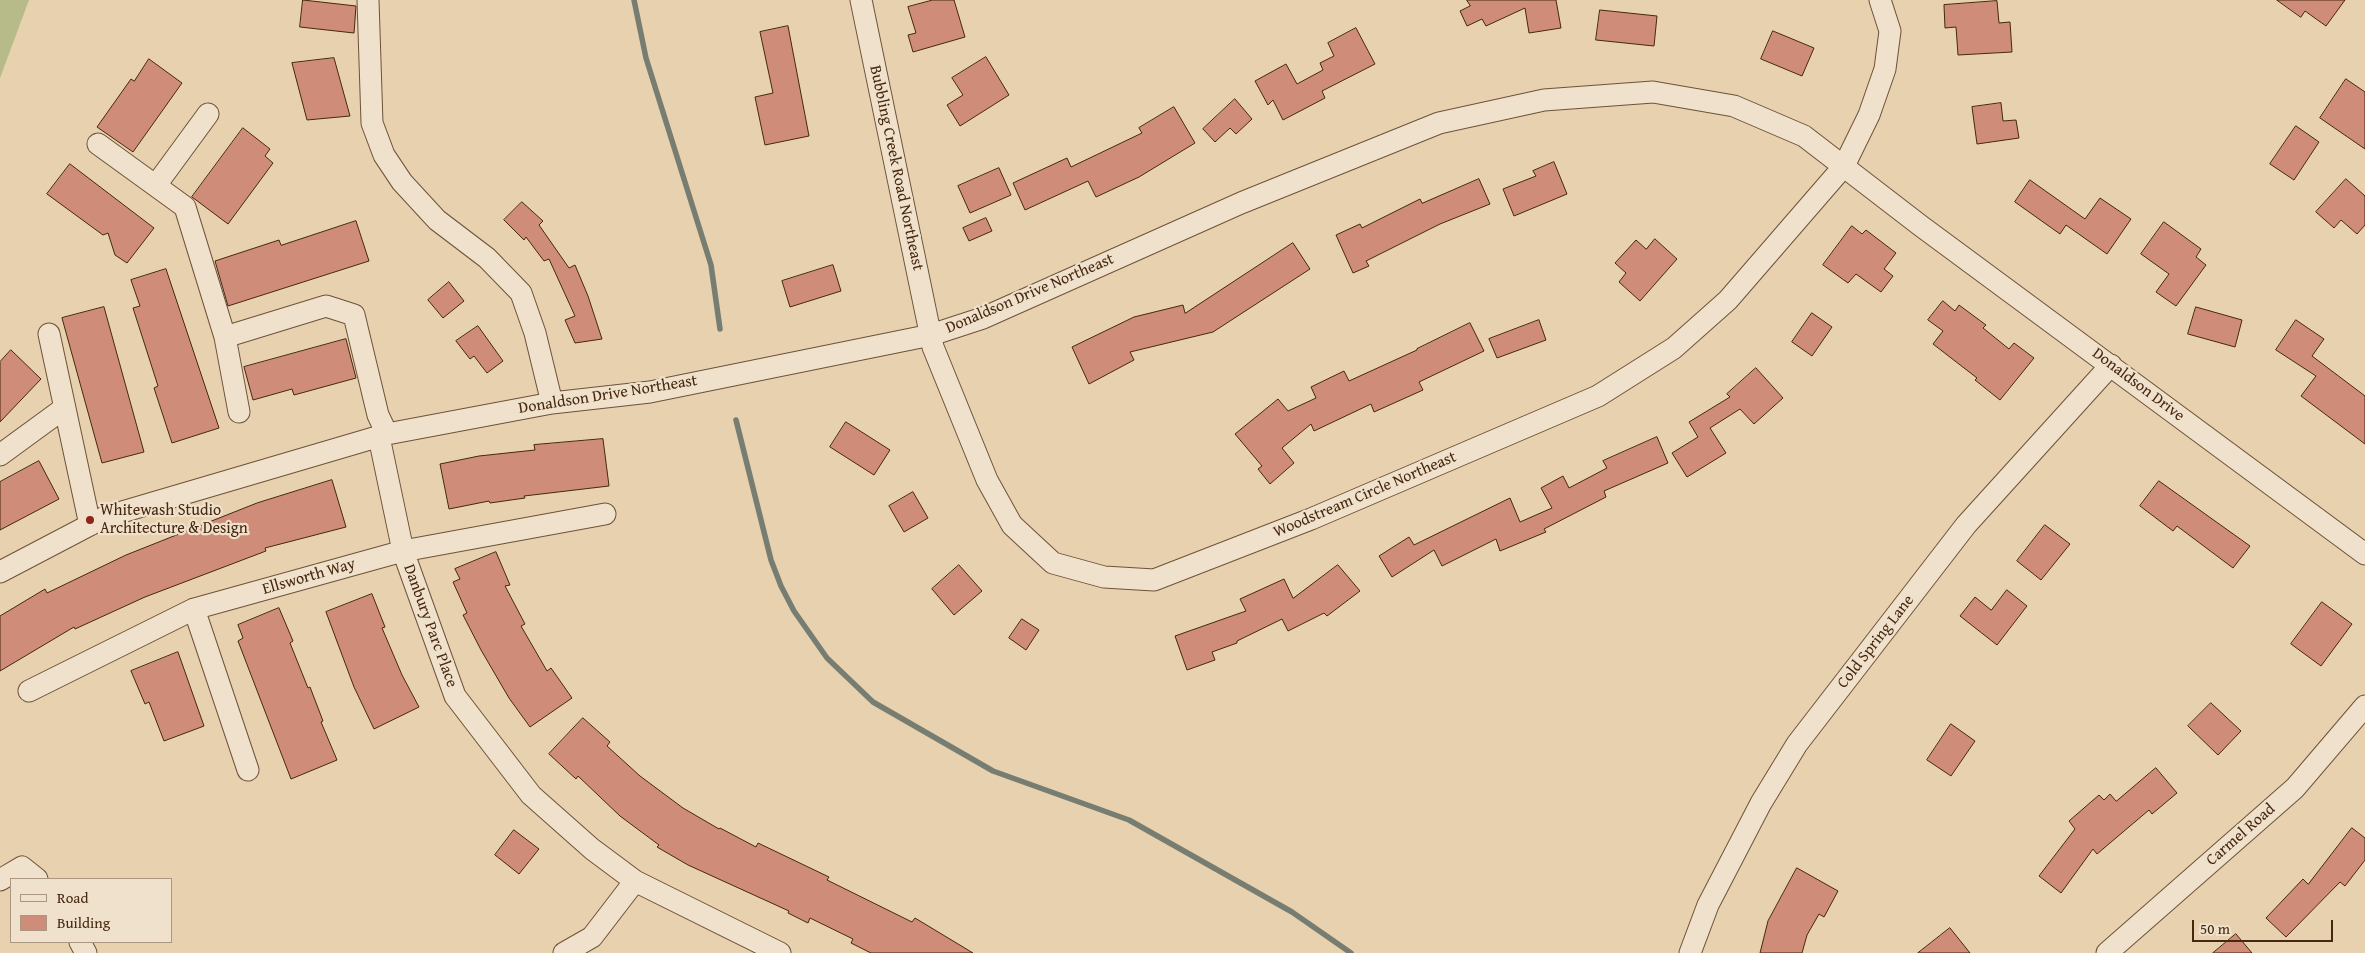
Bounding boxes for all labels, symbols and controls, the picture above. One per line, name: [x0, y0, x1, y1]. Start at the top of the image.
street label: Bubbling Creek Road Northeast: [865, 64, 927, 272]
street label: Donaldson Drive Northeast: [943, 250, 1117, 338]
street label: Donaldson Drive: [2088, 344, 2188, 426]
street label: Donaldson Drive Northeast: [517, 371, 699, 419]
street label: Woodstream Circle Northeast: [1271, 448, 1459, 542]
place label: Whitewash Studio Architecture & Design: [100, 501, 248, 539]
marker: Whitewash Studio Architecture & Design: [84, 514, 96, 526]
street label: Ellsworth Way: [260, 555, 358, 599]
street label: Danbury Parc Place: [399, 562, 461, 690]
street label: Cold Spring Lane: [1834, 591, 1918, 693]
street label: Carmel Road: [2203, 800, 2279, 870]
legend: [10, 878, 172, 943]
text: Road: [57, 887, 88, 908]
scale bar: [2195, 910, 2336, 942]
text: Building: [57, 912, 110, 933]
text: 50 m: [2200, 918, 2230, 939]

